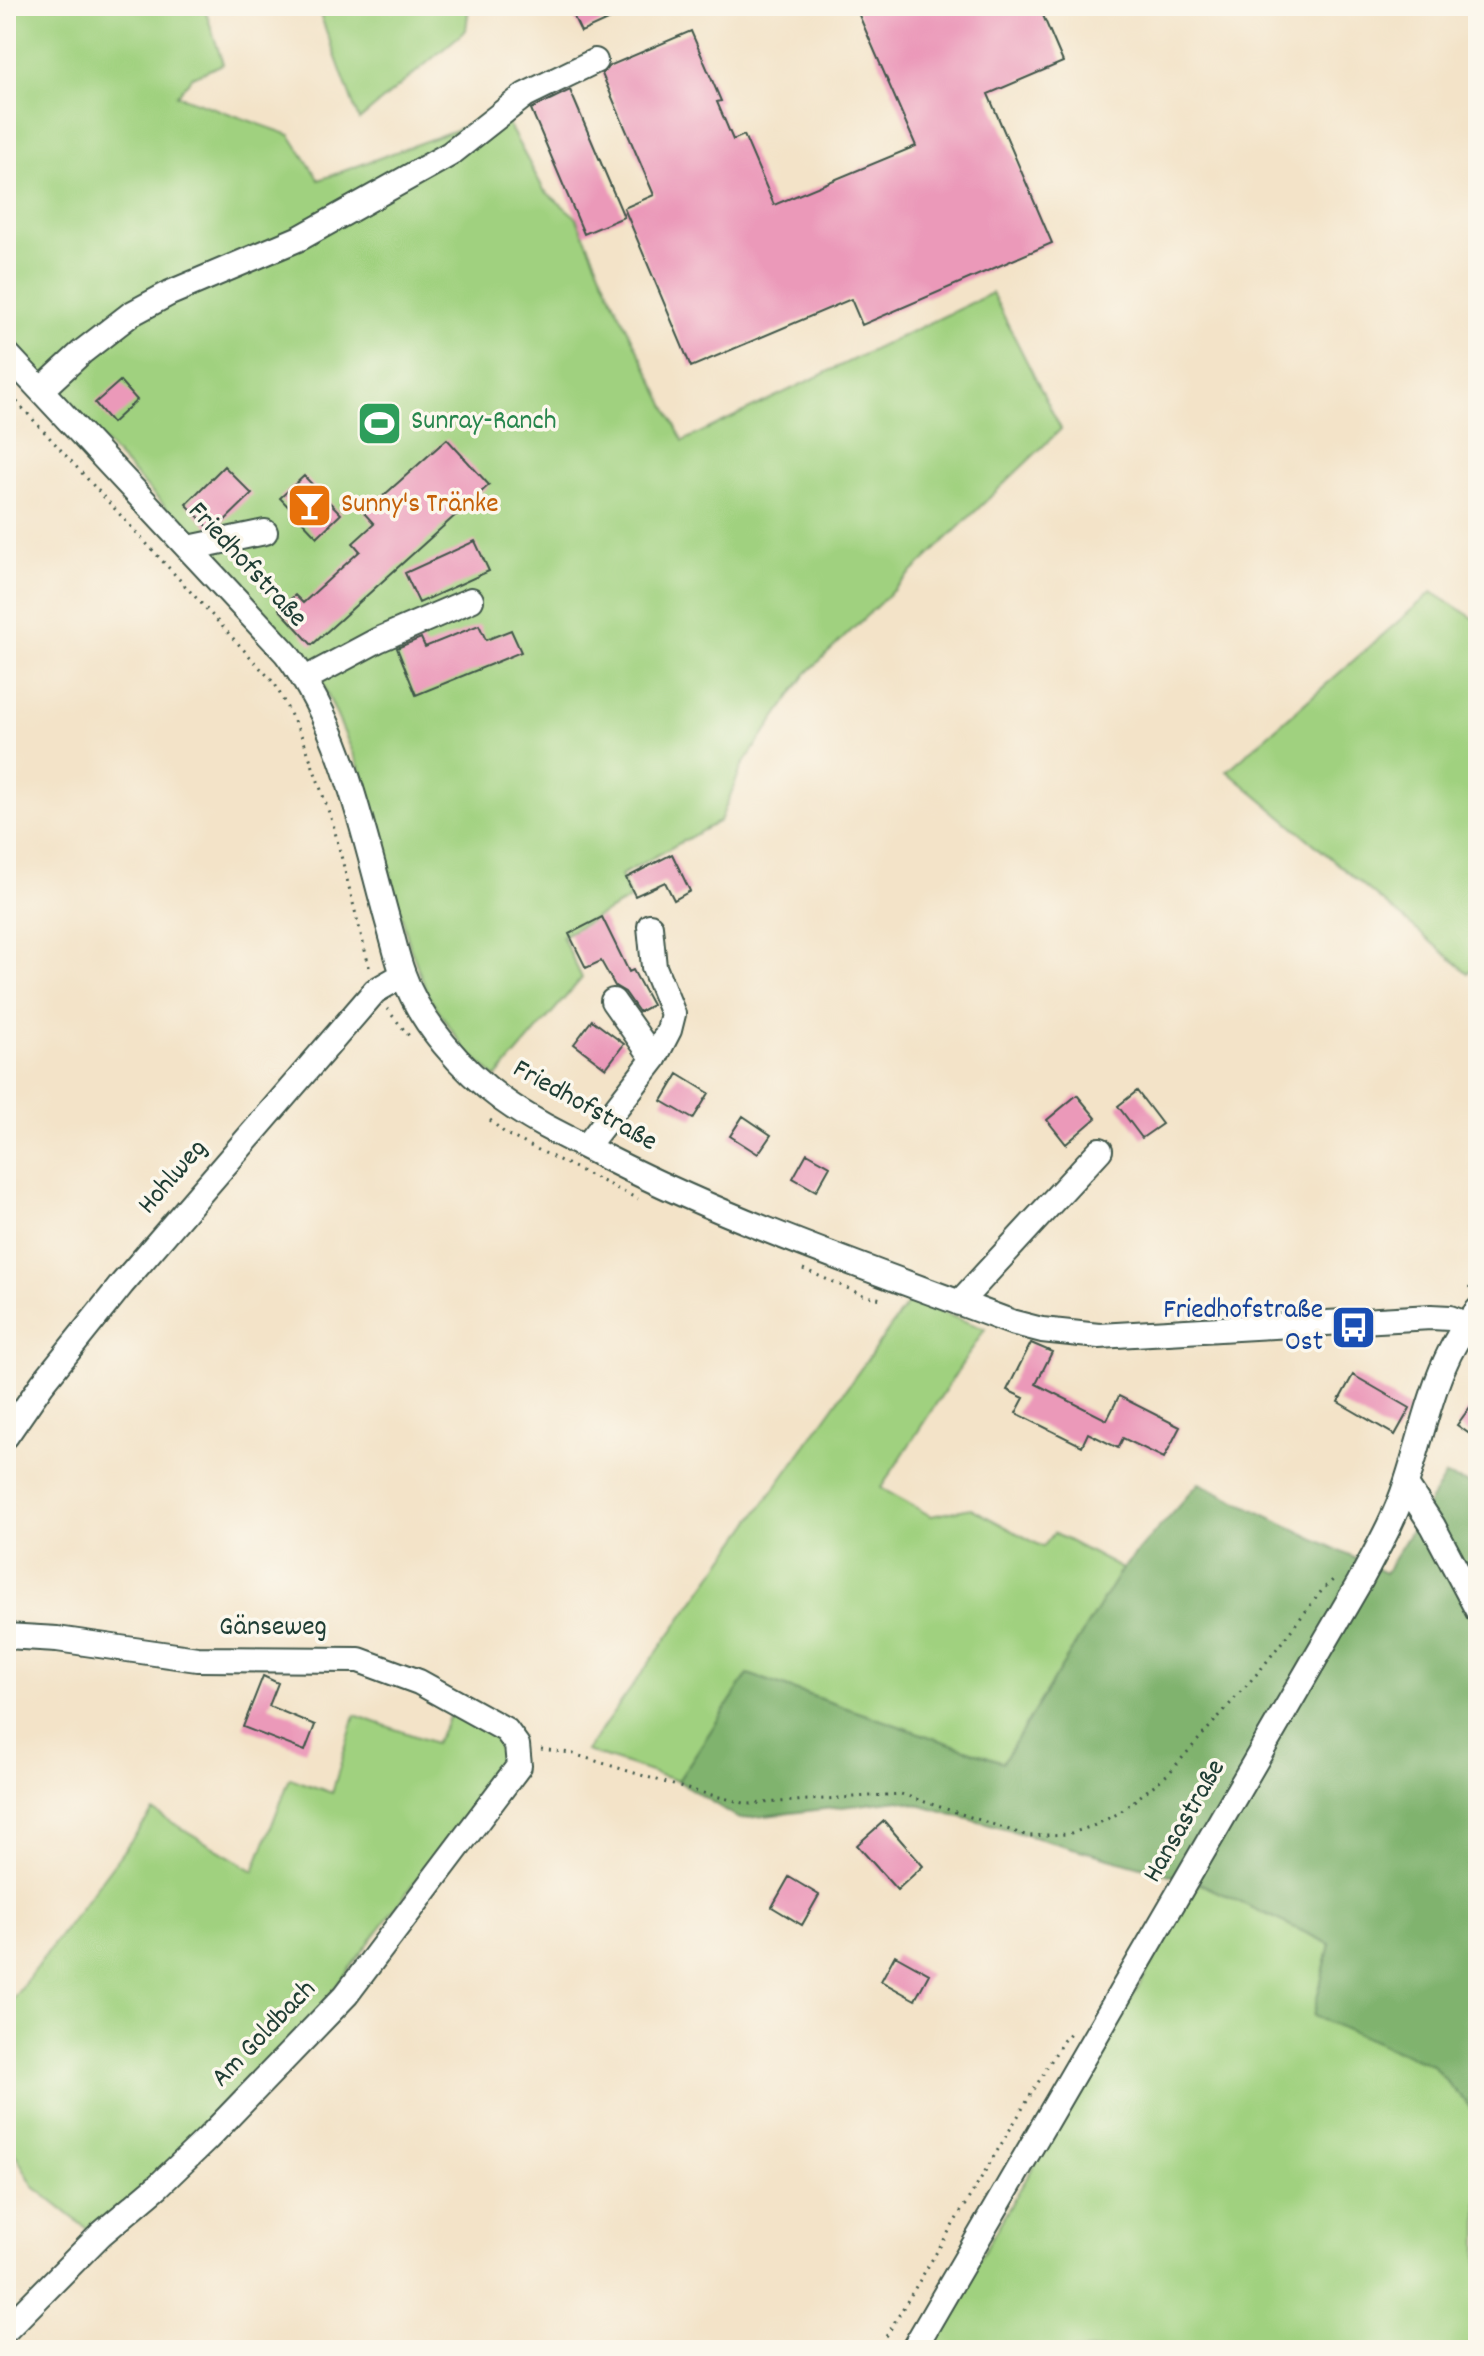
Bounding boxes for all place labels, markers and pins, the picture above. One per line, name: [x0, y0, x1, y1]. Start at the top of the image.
sports icon: Sunray-Ranch: [356, 399, 404, 447]
place label: Sunray-Ranch: [411, 403, 557, 443]
bar icon: Sunny's Tränke: [286, 482, 334, 530]
place label: Sunny's Tränke: [341, 486, 499, 526]
place label: Friedhofstraße Ost: [1163, 1292, 1323, 1364]
bus stop icon: Friedhofstraße Ost: [1330, 1304, 1378, 1352]

